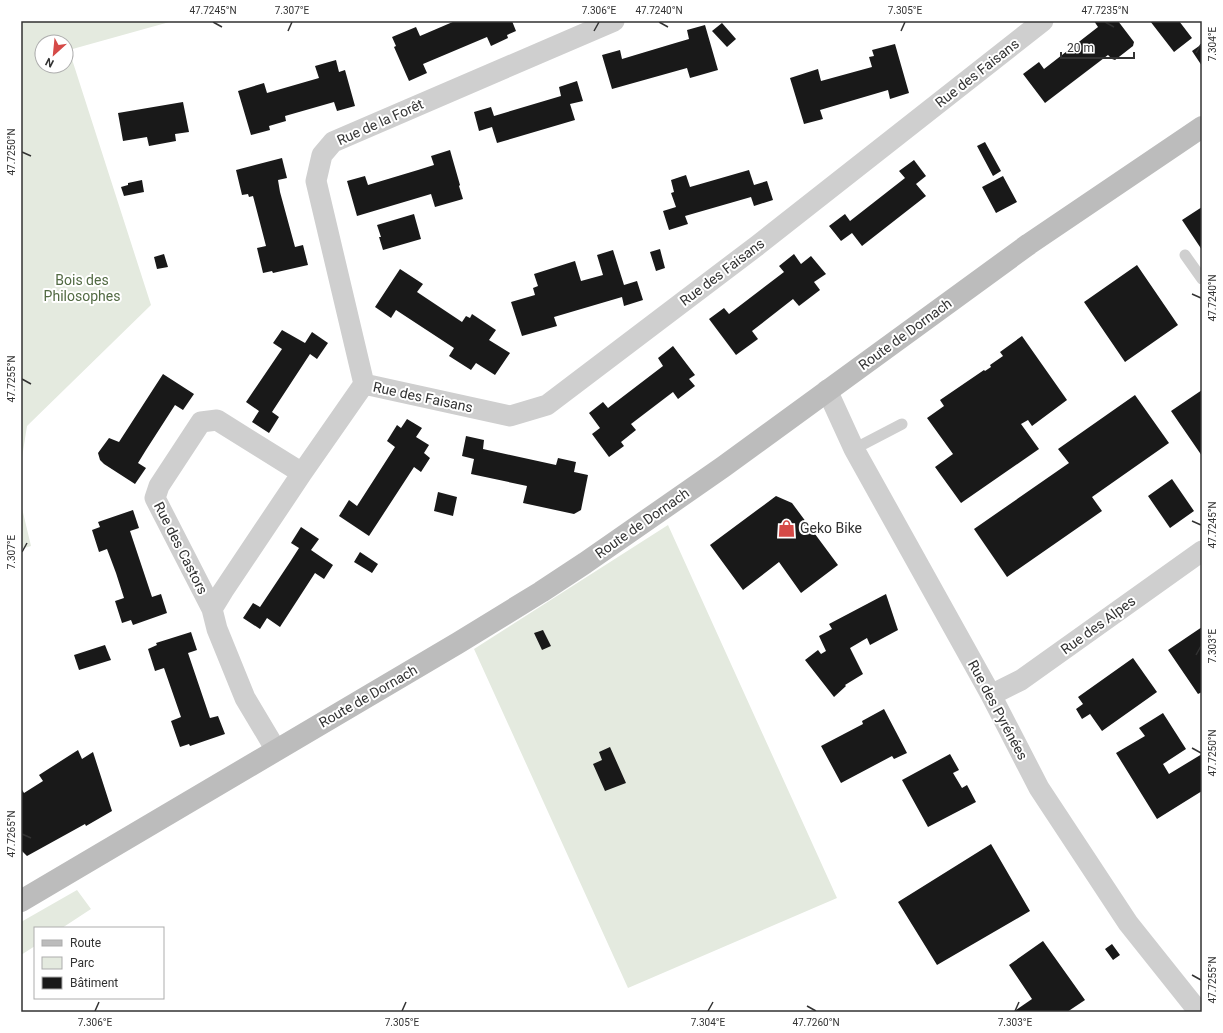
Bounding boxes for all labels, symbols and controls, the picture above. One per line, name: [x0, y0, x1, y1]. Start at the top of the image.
text: 47.7245°N: [189, 5, 237, 16]
text: 7.307°E: [275, 5, 310, 16]
text: 7.306°E: [582, 5, 617, 16]
text: 47.7240°N: [635, 5, 683, 16]
text: 7.305°E: [888, 5, 923, 16]
text: 47.7235°N: [1081, 5, 1129, 16]
text: 7.304°E: [1207, 26, 1218, 61]
north arrow: [34, 34, 74, 74]
scale bar: [1061, 34, 1134, 60]
street label: Rue des Faisans: [932, 35, 1022, 111]
text: 20 m: [1067, 41, 1094, 55]
text: N: [43, 55, 56, 70]
street label: Rue de la Forêt: [334, 96, 426, 148]
text: 47.7250°N: [6, 128, 17, 176]
street label: Rue des Faisans: [677, 235, 767, 309]
park label: Bois des Philosophes: [44, 272, 120, 304]
text: 47.7240°N: [1207, 274, 1218, 322]
street label: Route de Dornach: [855, 295, 955, 373]
text: 47.7255°N: [6, 355, 17, 403]
street label: Rue des Faisans: [372, 379, 474, 415]
street label: Route de Dornach: [592, 485, 692, 561]
street label: Rue des Castors: [151, 499, 211, 597]
text: 47.7245°N: [1207, 501, 1218, 549]
shop icon: Geko Bike: [777, 518, 797, 538]
place label: Geko Bike: [800, 520, 862, 536]
text: 7.307°E: [6, 534, 17, 569]
street label: Rue des Alpes: [1058, 593, 1138, 657]
text: 7.303°E: [1207, 628, 1218, 663]
street label: Rue des Pyrénées: [965, 657, 1031, 763]
street label: Route de Dornach: [316, 661, 420, 731]
text: 47.7250°N: [1207, 729, 1218, 777]
text: 47.7265°N: [6, 810, 17, 858]
legend: [34, 927, 164, 999]
text: Route: [70, 936, 101, 950]
text: Parc: [70, 956, 94, 970]
text: 47.7255°N: [1207, 956, 1218, 1004]
text: Bâtiment: [70, 976, 118, 990]
text: 7.306°E: [78, 1017, 113, 1028]
text: 7.305°E: [385, 1017, 420, 1028]
text: 7.304°E: [691, 1017, 726, 1028]
text: 47.7260°N: [792, 1017, 840, 1028]
text: 7.303°E: [998, 1017, 1033, 1028]

